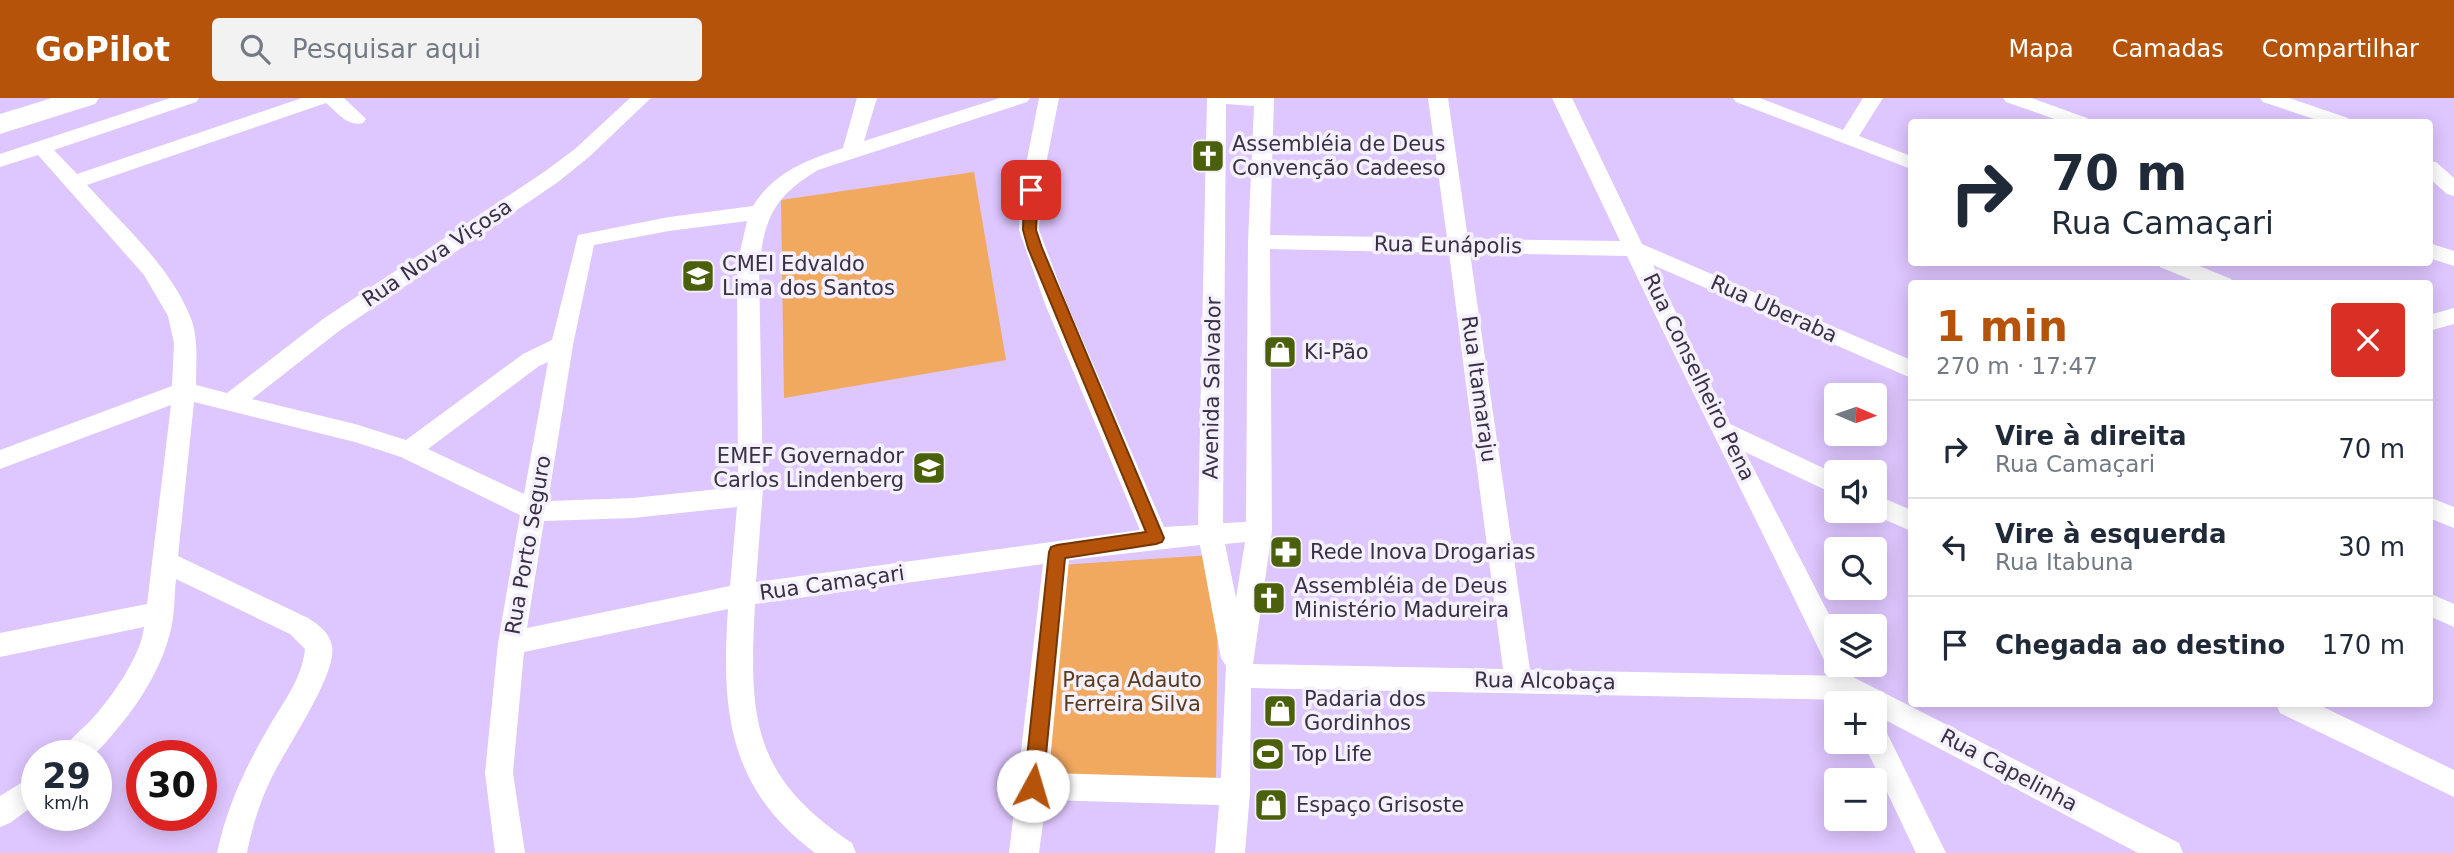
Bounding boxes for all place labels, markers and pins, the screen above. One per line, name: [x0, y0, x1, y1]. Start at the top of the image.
place label: Assembléia de Deus Convenção Cadeeso: [1232, 132, 1446, 180]
church icon: Assembléia de Deus Convenção Cadeeso: [1189, 137, 1227, 175]
pin: [1001, 160, 1061, 220]
place label: CMEI Edvaldo Lima dos Santos: [722, 252, 895, 300]
school or university icon: CMEI Edvaldo Lima dos Santos: [679, 257, 717, 295]
shop icon: Ki-Pão: [1261, 333, 1299, 371]
place label: Ki-Pão: [1304, 340, 1369, 364]
place label: EMEF Governador Carlos Lindenberg: [713, 444, 904, 492]
school or university icon: EMEF Governador Carlos Lindenberg: [910, 449, 948, 487]
pharmacy icon: Rede Inova Drogarias: [1267, 533, 1305, 571]
place label: Rede Inova Drogarias: [1310, 540, 1535, 564]
place label: Assembléia de Deus Ministério Madureira: [1294, 574, 1509, 622]
church icon: Assembléia de Deus Ministério Madureira: [1250, 579, 1288, 617]
place label: Padaria dos Gordinhos: [1304, 687, 1426, 735]
shop icon: Padaria dos Gordinhos: [1261, 692, 1299, 730]
sports icon: Top Life: [1249, 735, 1287, 773]
place label: Top Life: [1291, 742, 1372, 766]
shop icon: Espaço Grisoste: [1252, 786, 1290, 824]
place label: Espaço Grisoste: [1296, 793, 1464, 817]

